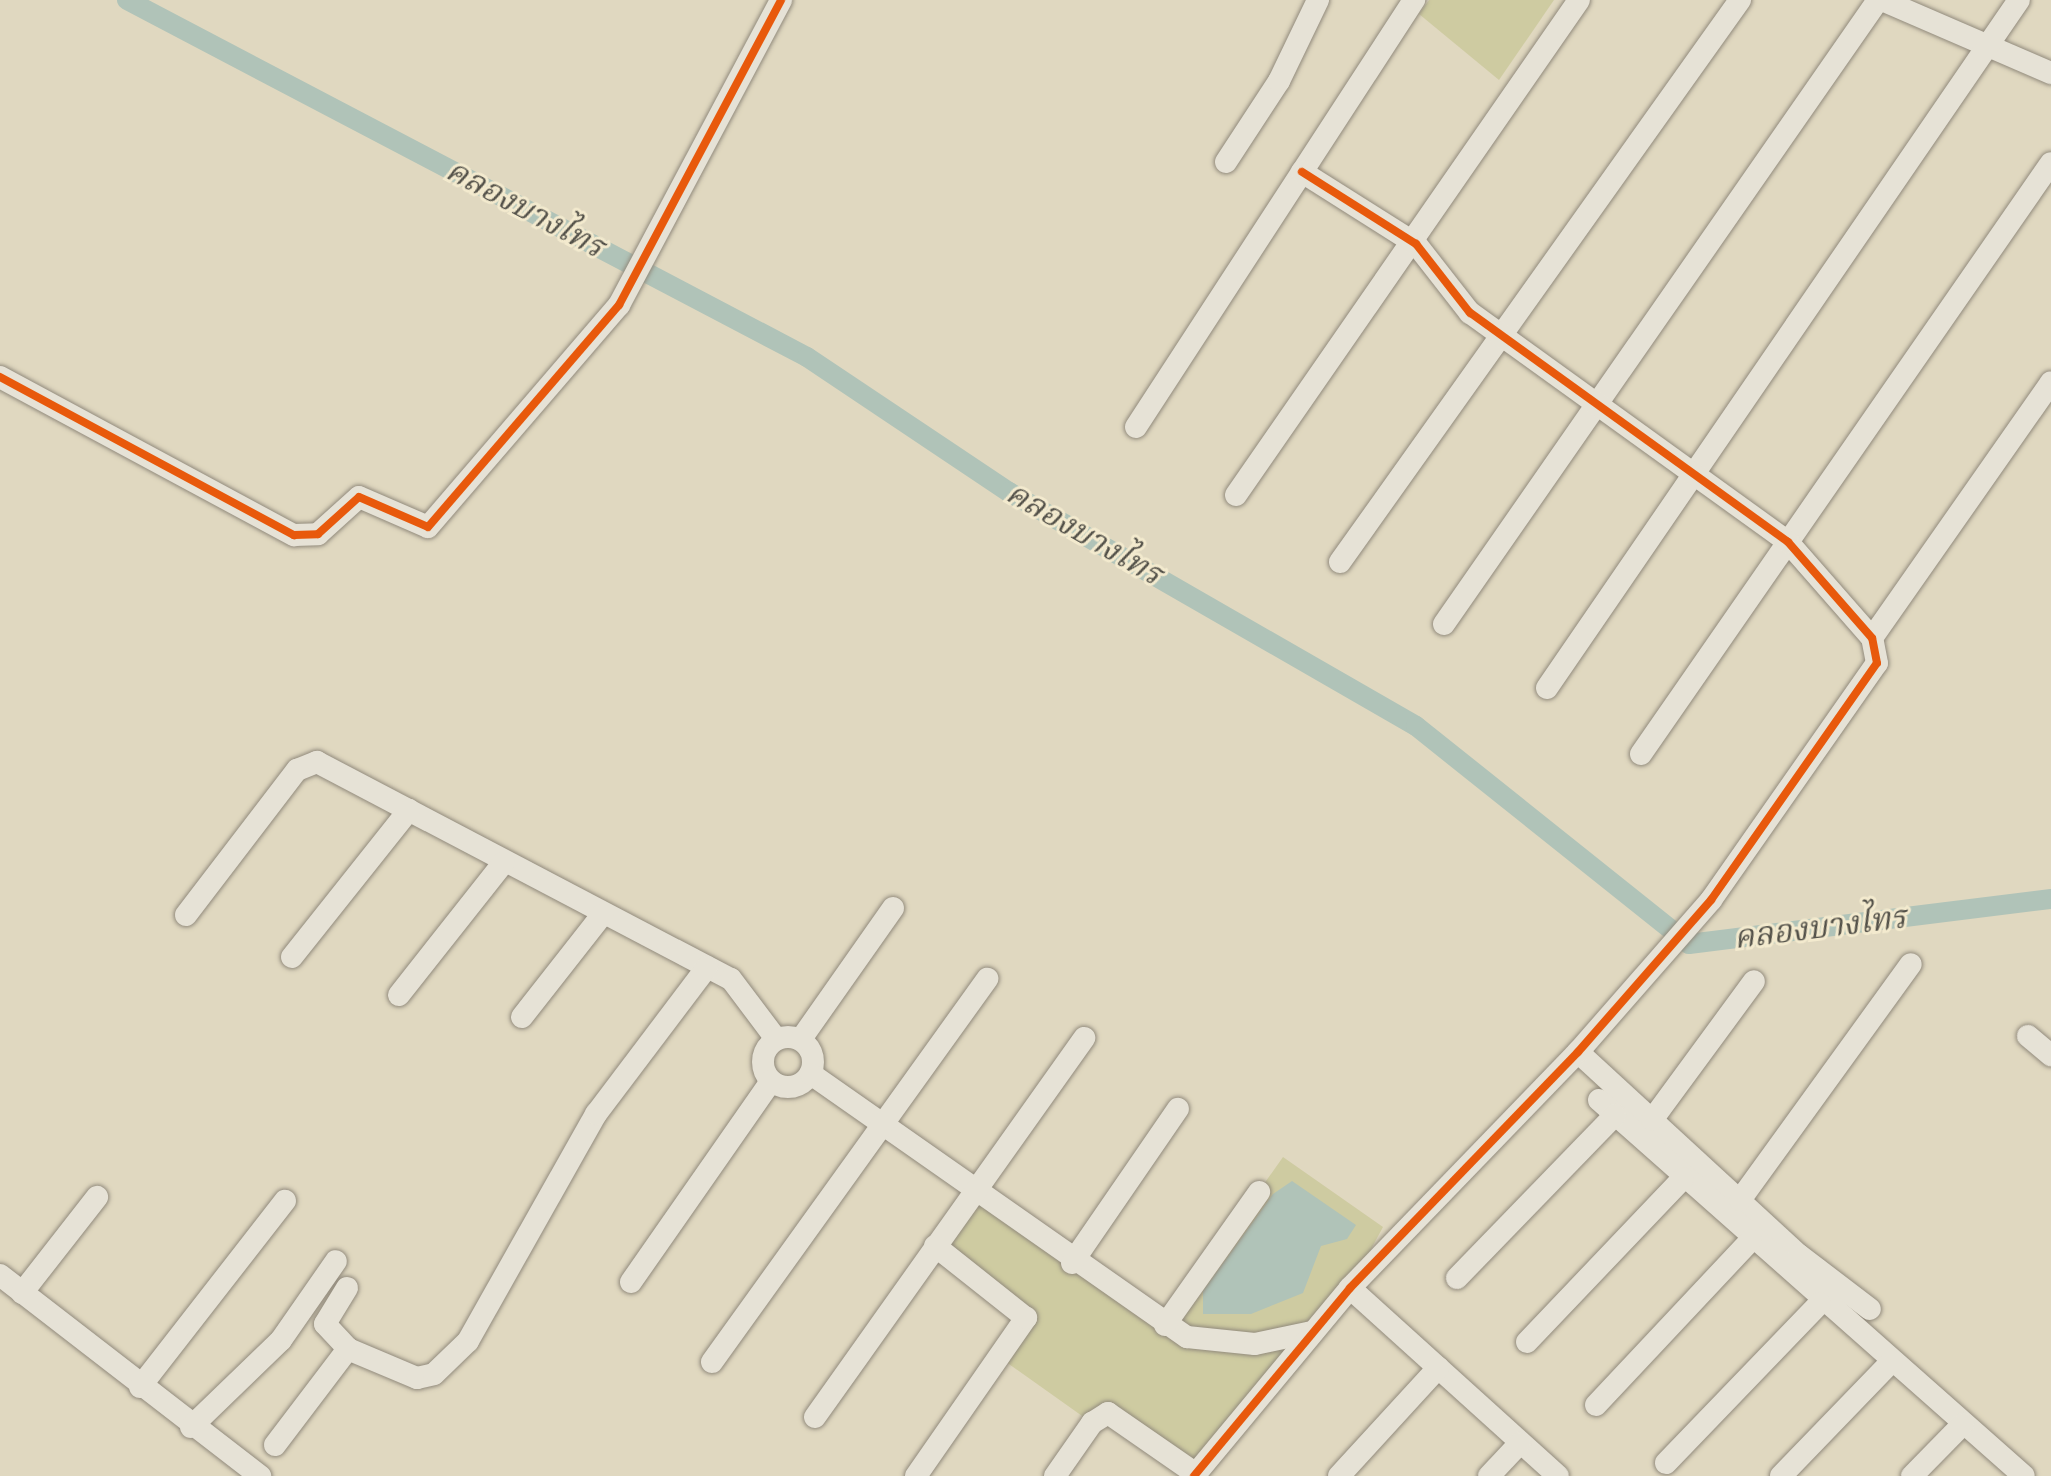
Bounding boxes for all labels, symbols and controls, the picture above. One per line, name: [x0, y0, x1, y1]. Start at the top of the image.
water label: คลองบางไทร: [439, 151, 611, 267]
water label: คลองบางไทร: [999, 474, 1169, 594]
water label: คลองบางไทร: [1732, 898, 1908, 958]

